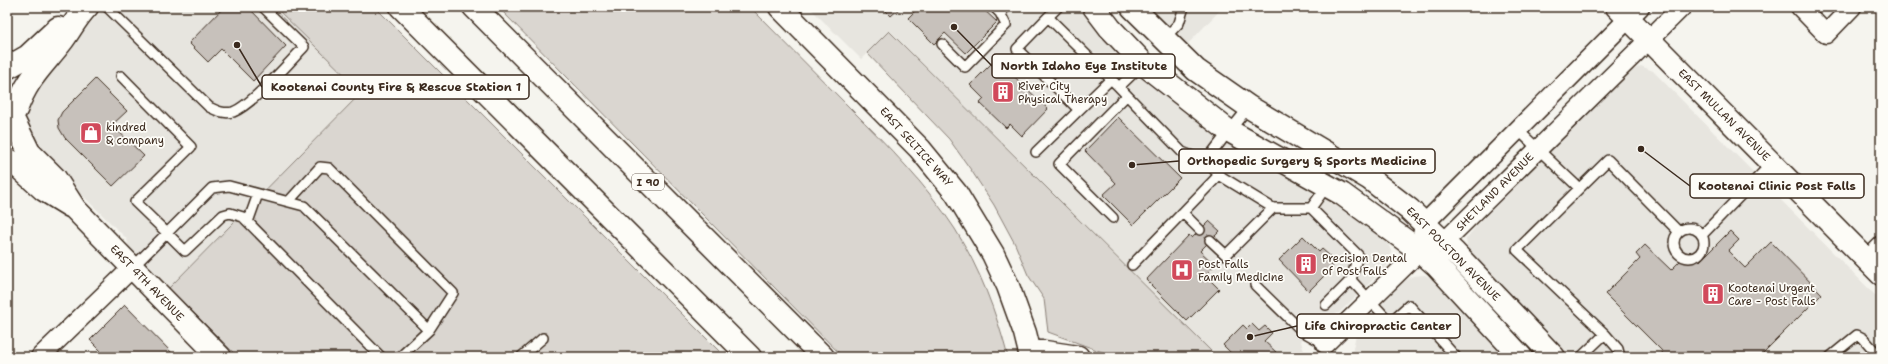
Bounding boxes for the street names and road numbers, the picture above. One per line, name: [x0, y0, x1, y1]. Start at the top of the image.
street label: EAST MULLAN AVENUE: [1675, 66, 1773, 164]
street label: EAST SELTICE WAY: [876, 104, 956, 190]
street label: SHETLAND AVENUE: [1453, 150, 1537, 234]
road number: I 90: [632, 174, 664, 190]
street label: EAST POLSTON AVENUE: [1403, 204, 1503, 304]
street label: EAST 4TH AVENUE: [107, 242, 187, 324]

